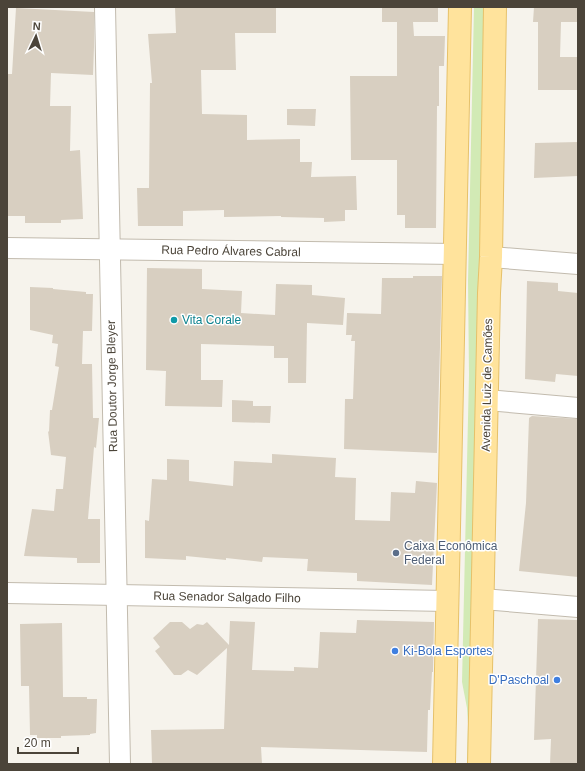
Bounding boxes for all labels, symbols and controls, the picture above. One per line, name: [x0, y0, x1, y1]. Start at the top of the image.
north arrow: [16, 16, 56, 56]
text: N: [32, 20, 41, 32]
street label: Rua Pedro Álvares Cabral: [161, 242, 301, 259]
place label: Vita Corale: [182, 313, 241, 327]
marker: Vita Corale: [169, 315, 179, 325]
street label: Avenida Luiz de Camões: [479, 318, 495, 452]
street label: Rua Doutor Jorge Bleyer: [104, 320, 120, 452]
place label: Caixa Econômica Federal: [404, 539, 498, 567]
marker: Caixa Econômica Federal: [391, 548, 401, 558]
street label: Rua Senador Salgado Filho: [153, 589, 301, 605]
place label: Ki-Bola Esportes: [403, 644, 492, 658]
marker: Ki-Bola Esportes: [390, 646, 400, 656]
place label: D'Paschoal: [489, 673, 549, 687]
marker: D'Paschoal: [552, 675, 562, 685]
scale bar: [18, 729, 78, 755]
text: 20 m: [24, 736, 51, 750]

